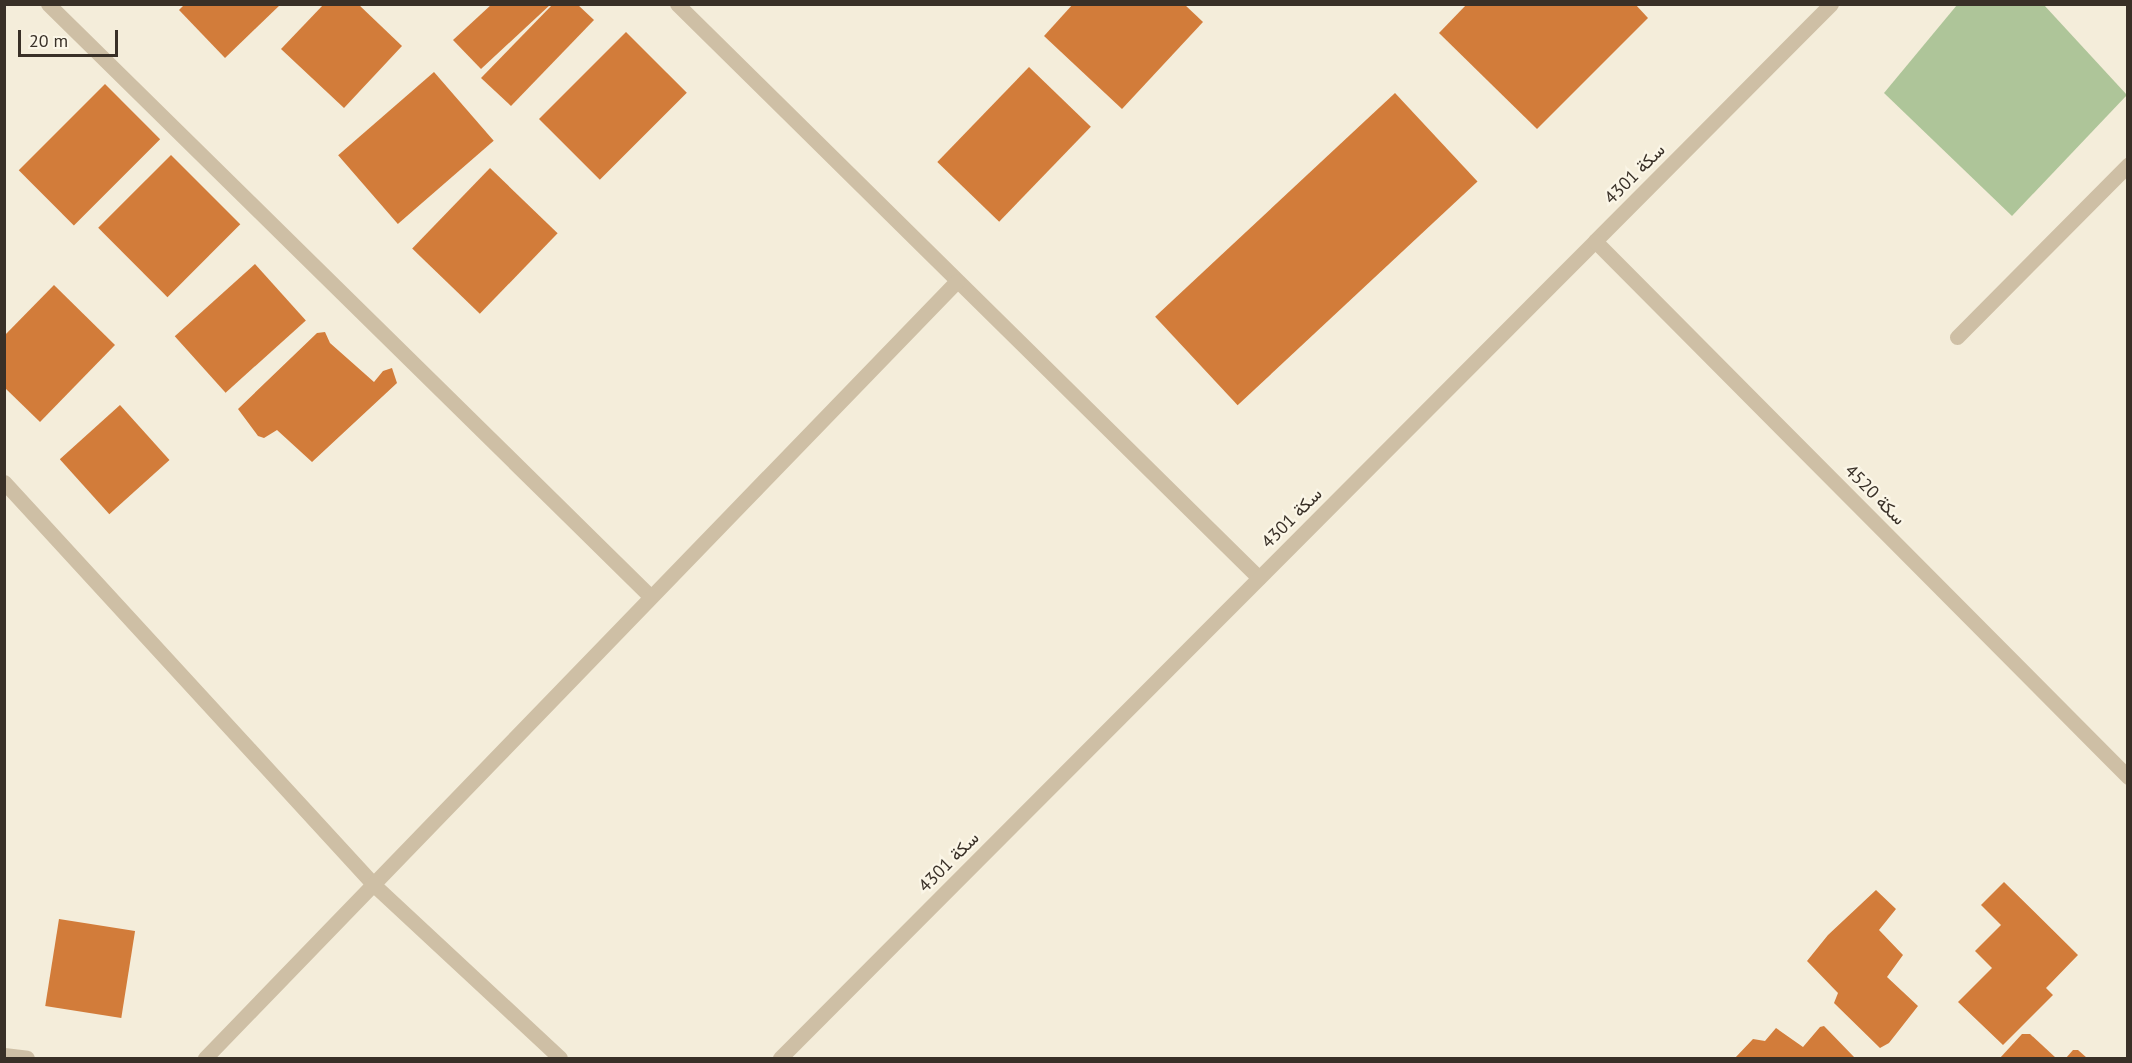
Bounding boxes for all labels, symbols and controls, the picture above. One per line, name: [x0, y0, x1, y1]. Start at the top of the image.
scale bar: [21, 18, 122, 56]
text: 20 m: [29, 29, 68, 52]
street label: سكة 4301: [1600, 139, 1670, 209]
street label: سكة 4520: [1840, 460, 1910, 530]
street label: سكة 4301: [1257, 483, 1327, 553]
street label: سكة 4301: [914, 827, 984, 897]

